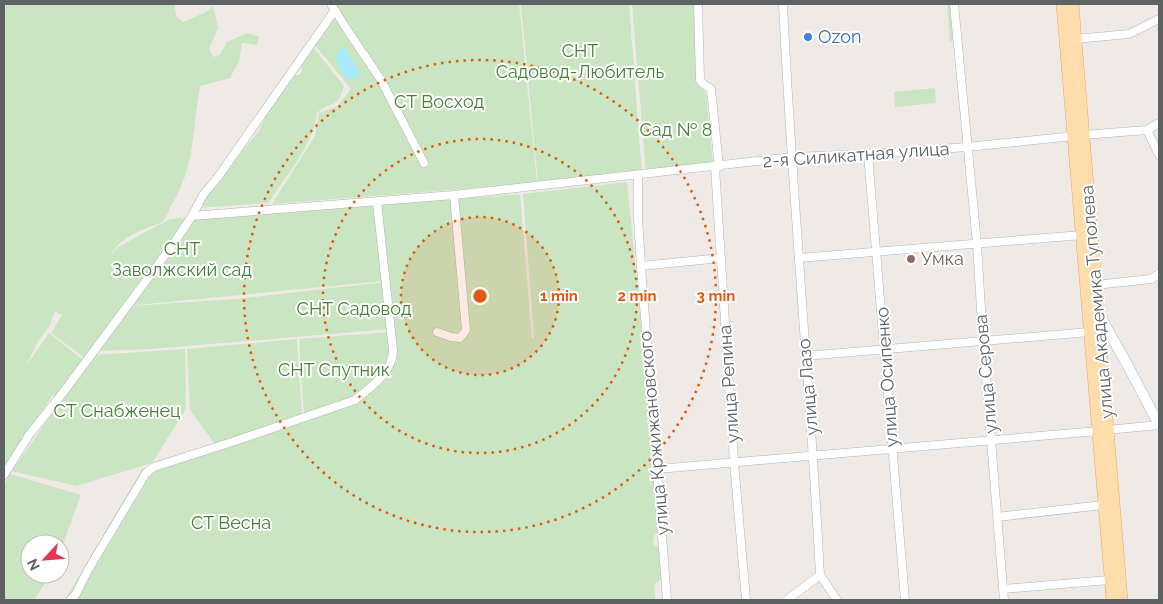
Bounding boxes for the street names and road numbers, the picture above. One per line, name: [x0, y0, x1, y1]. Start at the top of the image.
street label: 2-я Силикатная улица: [762, 138, 950, 172]
street label: улица Академика Туполева: [1076, 184, 1117, 420]
street label: улица Осипенко: [871, 306, 902, 448]
street label: улица Серова: [970, 314, 1001, 435]
street label: улица Репина: [714, 324, 743, 444]
street label: улица Кржижановского: [634, 330, 673, 536]
street label: улица Лазо: [793, 337, 822, 436]

